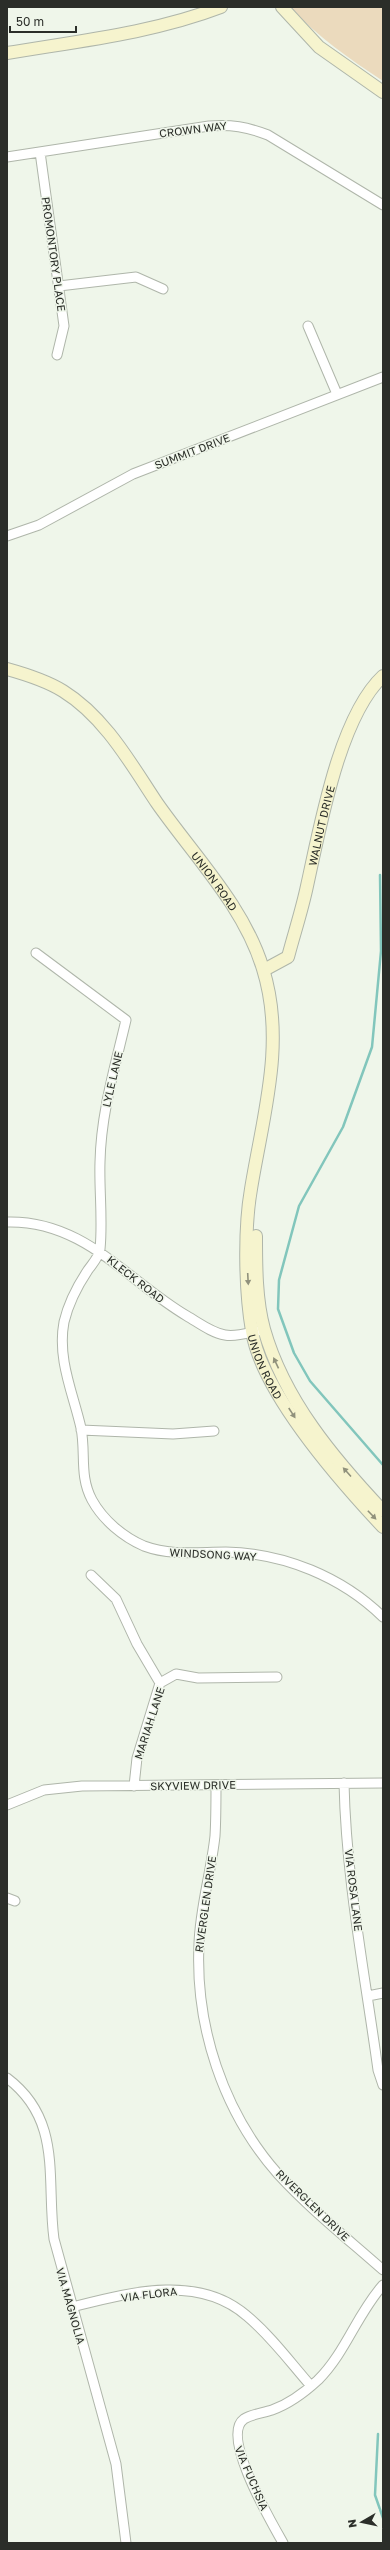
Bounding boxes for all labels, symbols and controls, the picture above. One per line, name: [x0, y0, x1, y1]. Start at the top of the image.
scale bar: [10, 8, 76, 34]
text: 50 m: [16, 14, 44, 29]
street label: CROWN WAY: [159, 118, 227, 140]
street label: PROMONTORY PLACE: [40, 196, 69, 312]
street label: SUMMIT DRIVE: [152, 431, 232, 471]
street label: WALNUT DRIVE: [305, 783, 337, 867]
street label: UNION ROAD: [189, 849, 241, 913]
street label: LYLE LANE: [99, 1050, 125, 1108]
street label: KLECK ROAD: [105, 1253, 167, 1305]
one-way arrow: [245, 1273, 252, 1285]
street label: UNION ROAD: [246, 1333, 286, 1401]
one-way arrow: [273, 1358, 279, 1369]
one-way arrow: [288, 1408, 296, 1418]
one-way arrow: [342, 1467, 352, 1477]
one-way arrow: [367, 1510, 377, 1520]
street label: WINDSONG WAY: [169, 1545, 257, 1563]
street label: MARIAH LANE: [131, 1685, 167, 1761]
street label: SKYVIEW DRIVE: [150, 1778, 236, 1792]
street label: VIA ROSA LANE: [343, 1848, 366, 1932]
street label: RIVERGLEN DRIVE: [192, 1855, 218, 1953]
street label: RIVERGLEN DRIVE: [274, 2167, 353, 2244]
street label: VIA MAGNOLIA: [54, 2266, 88, 2346]
street label: VIA FLORA: [120, 2284, 178, 2304]
street label: VIA FUCHSIA: [232, 2444, 272, 2513]
north arrow: [342, 2502, 382, 2542]
text: N: [345, 2518, 359, 2529]

